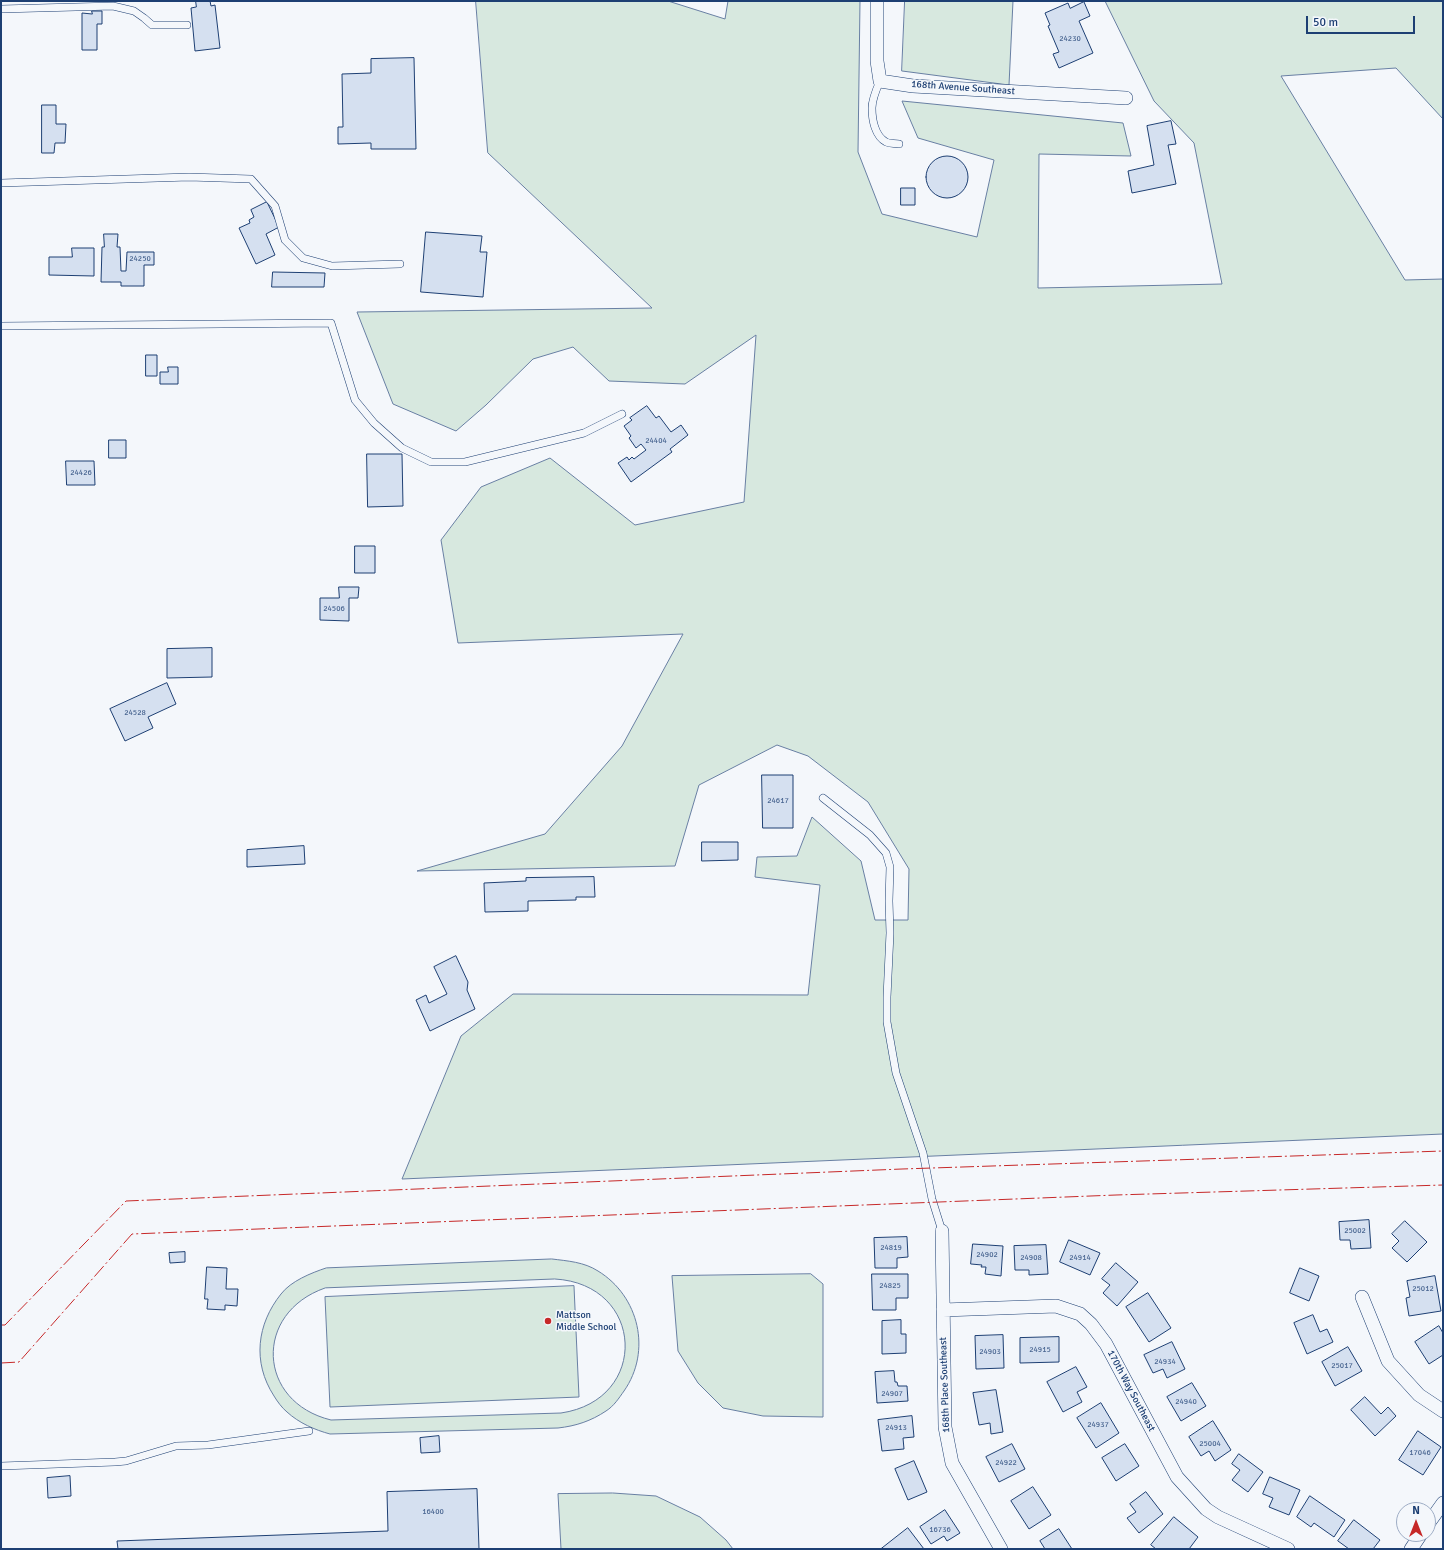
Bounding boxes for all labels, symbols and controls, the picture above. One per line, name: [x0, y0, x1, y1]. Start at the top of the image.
scale bar: [1308, 8, 1417, 34]
text: 50 m: [1313, 15, 1338, 30]
house number: 24230: [1059, 34, 1081, 44]
street label: 168th Avenue Southeast: [911, 78, 1015, 98]
house number: 24250: [129, 254, 151, 264]
house number: 24404: [645, 436, 667, 446]
house number: 24426: [70, 468, 92, 478]
house number: 24506: [323, 604, 345, 614]
house number: 24528: [124, 708, 146, 718]
house number: 24617: [767, 796, 789, 806]
house number: 25002: [1344, 1226, 1366, 1236]
house number: 24819: [880, 1243, 902, 1253]
house number: 24902: [976, 1250, 998, 1260]
house number: 24908: [1020, 1253, 1042, 1263]
house number: 24914: [1069, 1253, 1091, 1263]
house number: 24825: [879, 1281, 901, 1291]
house number: 25012: [1412, 1284, 1434, 1294]
place label: Mattson Middle School: [556, 1309, 616, 1332]
marker: Mattson Middle School: [543, 1316, 553, 1326]
street label: 168th Place Southeast: [937, 1337, 953, 1433]
house number: 24915: [1029, 1345, 1051, 1355]
house number: 24903: [979, 1347, 1001, 1357]
street label: 170th Way Southeast: [1104, 1348, 1158, 1434]
house number: 24934: [1154, 1357, 1176, 1367]
house number: 25017: [1331, 1361, 1353, 1371]
house number: 24907: [881, 1389, 903, 1399]
house number: 24940: [1175, 1397, 1197, 1407]
house number: 24937: [1087, 1420, 1109, 1430]
house number: 24913: [885, 1423, 907, 1433]
house number: 25004: [1199, 1439, 1221, 1449]
house number: 17046: [1409, 1448, 1431, 1458]
house number: 24922: [995, 1458, 1017, 1468]
north arrow: [1396, 1502, 1436, 1542]
text: N: [1412, 1504, 1420, 1517]
house number: 16400: [422, 1507, 444, 1517]
house number: 16736: [929, 1525, 951, 1535]

